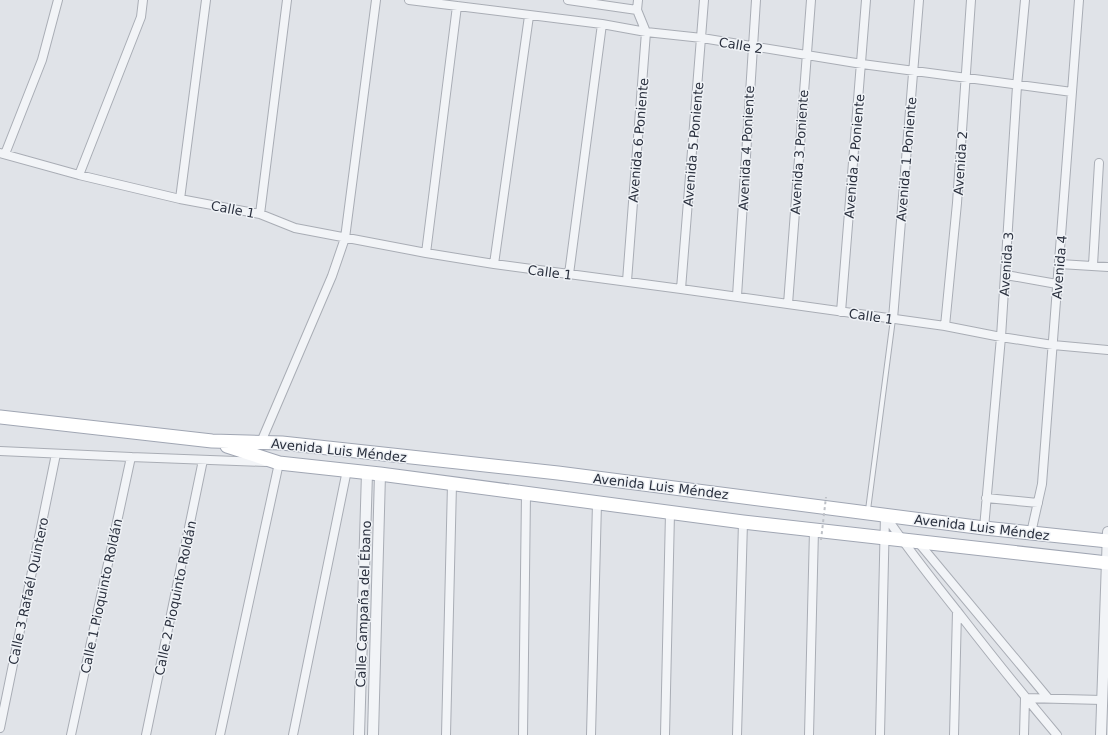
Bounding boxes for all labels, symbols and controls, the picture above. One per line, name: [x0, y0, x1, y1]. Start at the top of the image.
street label: Calle 2: [718, 35, 764, 56]
street label: Avenida 6 Poniente: [626, 77, 651, 203]
street label: Avenida 5 Poniente: [681, 81, 706, 207]
street label: Avenida 4 Poniente: [736, 85, 757, 211]
street label: Avenida 3 Poniente: [788, 89, 811, 215]
street label: Avenida 2 Poniente: [842, 93, 867, 219]
street label: Avenida 1 Poniente: [894, 96, 919, 222]
street label: Avenida 2: [951, 130, 970, 196]
street label: Calle 1: [210, 198, 256, 221]
street label: Avenida 3: [997, 231, 1016, 297]
street label: Avenida 4: [1049, 234, 1070, 300]
street label: Calle 1: [527, 262, 573, 283]
street label: Calle 1: [848, 306, 894, 327]
street label: Avenida Luis Méndez: [270, 436, 408, 465]
street label: Avenida Luis Méndez: [592, 471, 730, 502]
street label: Avenida Luis Méndez: [913, 512, 1051, 543]
street label: Calle 3 Rafaél Quintero: [6, 516, 51, 666]
street label: Calle 1 Pioquinto Roldán: [78, 517, 125, 675]
street label: Calle 2 Pioquinto Roldán: [152, 519, 199, 677]
street label: Calle Campaña del Ébano: [353, 520, 374, 688]

